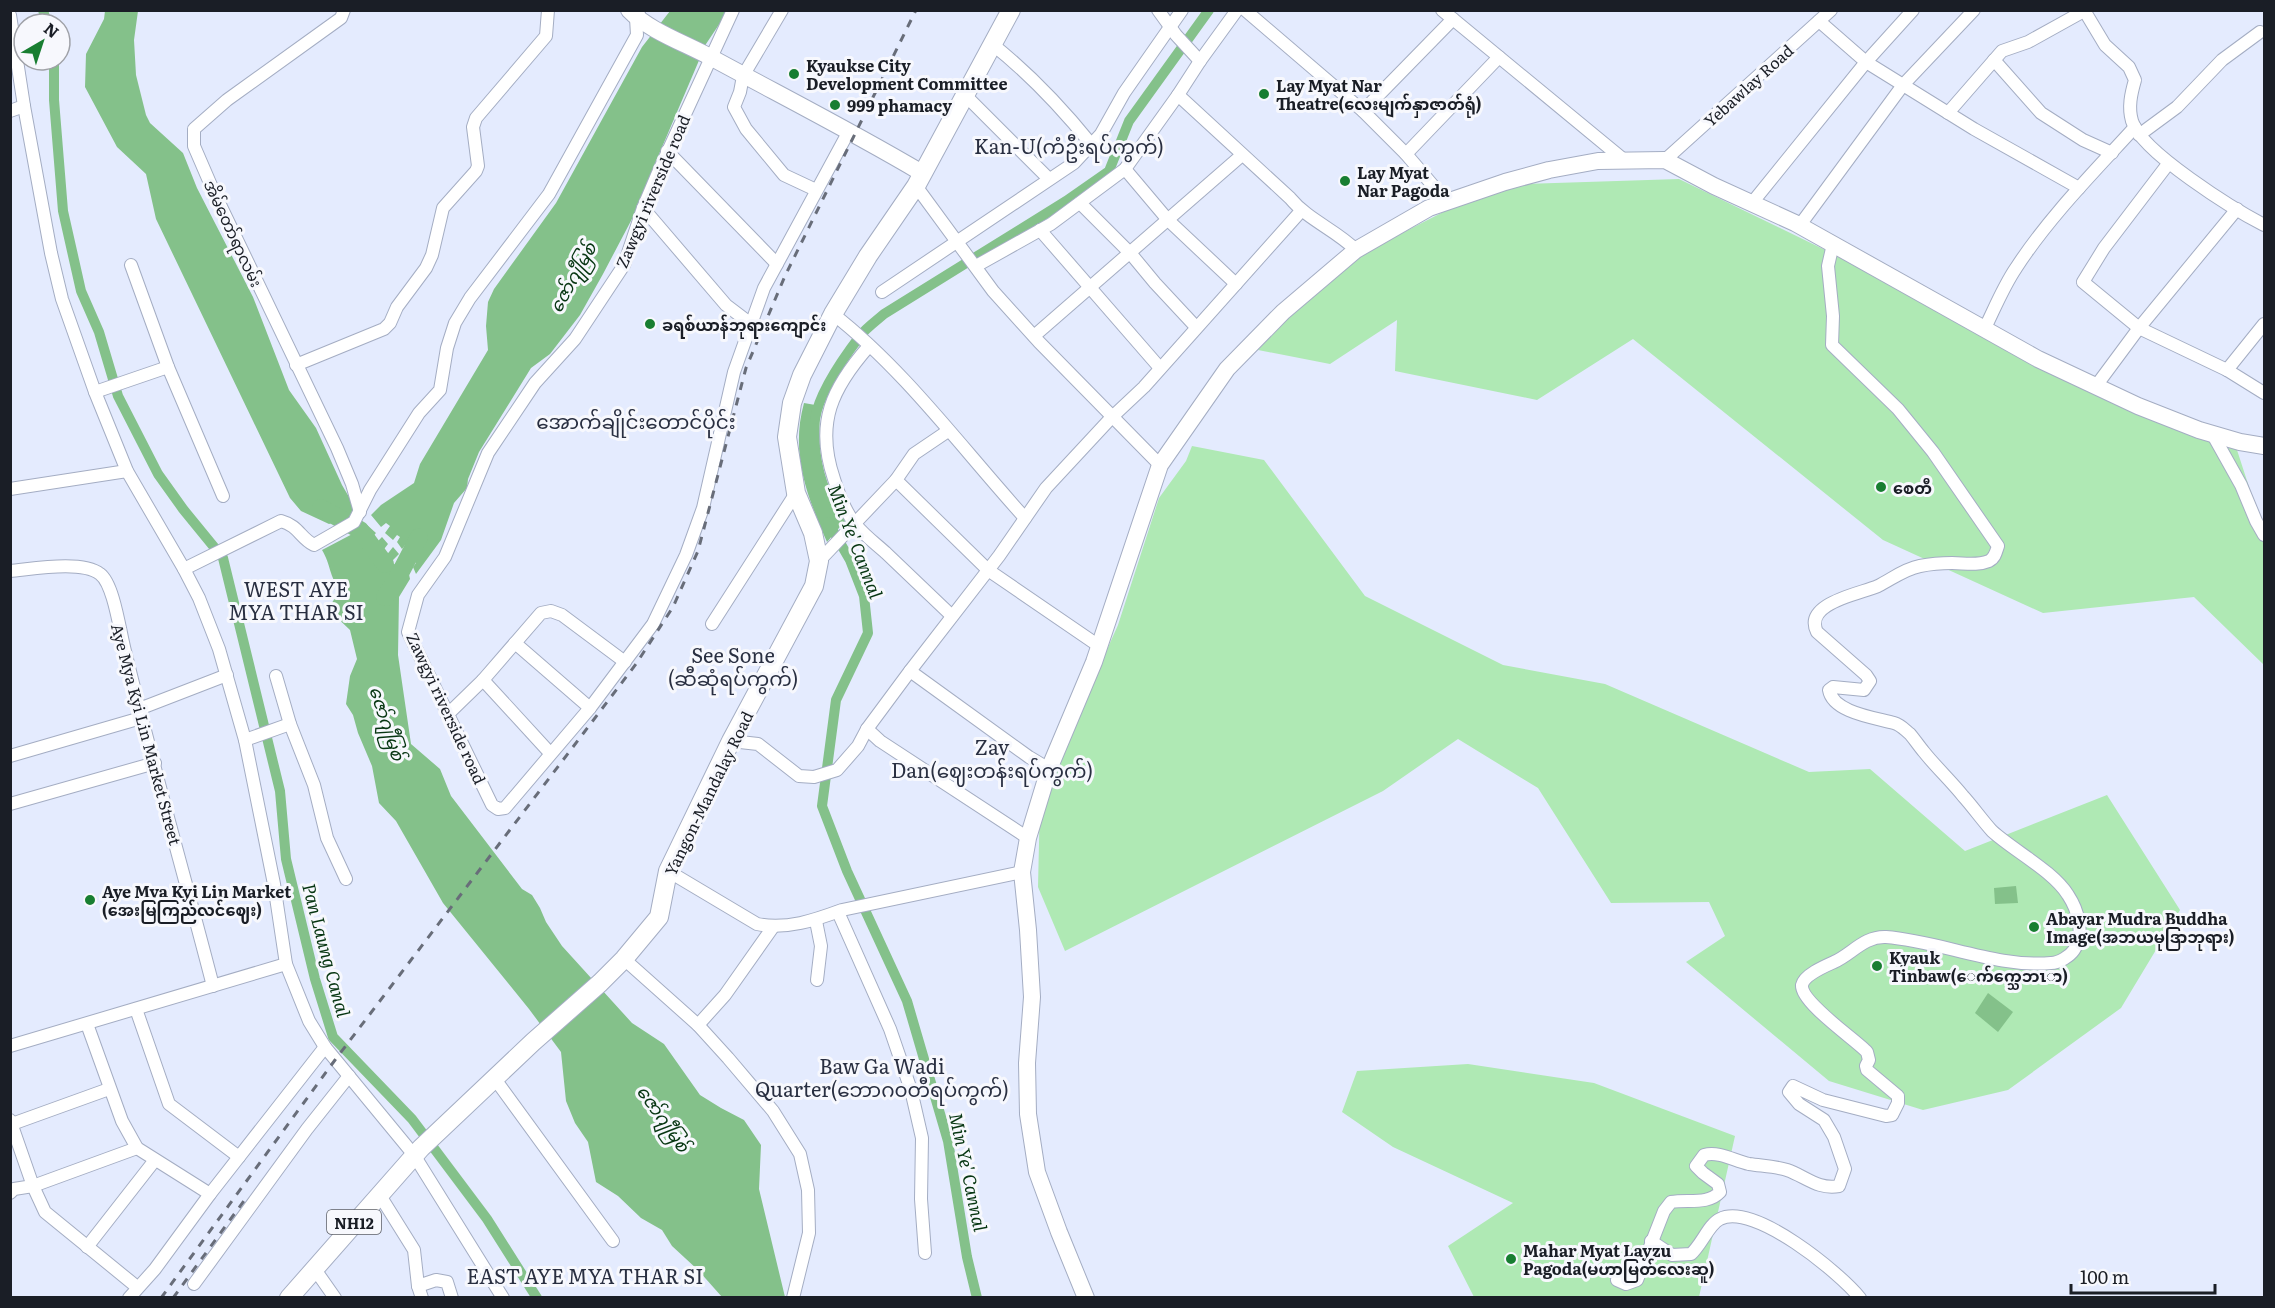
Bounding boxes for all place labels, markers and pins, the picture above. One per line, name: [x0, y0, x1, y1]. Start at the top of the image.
place label: Kyaukse City Development Committee: [806, 53, 1007, 95]
marker: Kyaukse City Development Committee: [787, 67, 801, 81]
place label: Lay Myat Nar Theatre(လေးမျက်နှာဇာတ်ရုံ): [1276, 73, 1482, 118]
marker: Lay Myat Nar Theatre(လေးမျက်နှာဇာတ်ရုံ): [1257, 87, 1271, 101]
place label: 999 phamacy: [847, 93, 952, 117]
marker: 999 phamacy: [828, 98, 842, 112]
place label: Lay Myat Nar Pagoda: [1357, 160, 1450, 202]
marker: Lay Myat Nar Pagoda: [1338, 174, 1352, 188]
place label: ခရစ်ယာန်ဘုရားကျောင်း: [662, 312, 826, 339]
marker: ခရစ်ယာန်ဘုရားကျောင်း: [643, 317, 657, 331]
place label: စေတီ: [1893, 475, 1932, 499]
marker: စေတီ: [1874, 480, 1888, 494]
place label: Aye Mya Kyi Lin Market (အေးမြကြည်လင်ဈေး): [102, 879, 291, 924]
marker: Aye Mya Kyi Lin Market (အေးမြကြည်လင်ဈေး): [83, 893, 97, 907]
place label: Abayar Mudra Buddha Image(အဘယမုဒြာဘုရား): [2046, 906, 2235, 951]
marker: Abayar Mudra Buddha Image(အဘယမုဒြာဘုရား): [2027, 920, 2041, 934]
place label: Kyauk Tinbaw(ေက်က္သေဘၤာ): [1889, 945, 2068, 990]
marker: Kyauk Tinbaw(ေက်က္သေဘၤာ): [1870, 959, 1884, 973]
place label: Mahar Myat Layzu Pagoda(မဟာမြတ်လေးဆူ): [1523, 1238, 1714, 1283]
marker: Mahar Myat Layzu Pagoda(မဟာမြတ်လေးဆူ): [1504, 1252, 1518, 1266]

